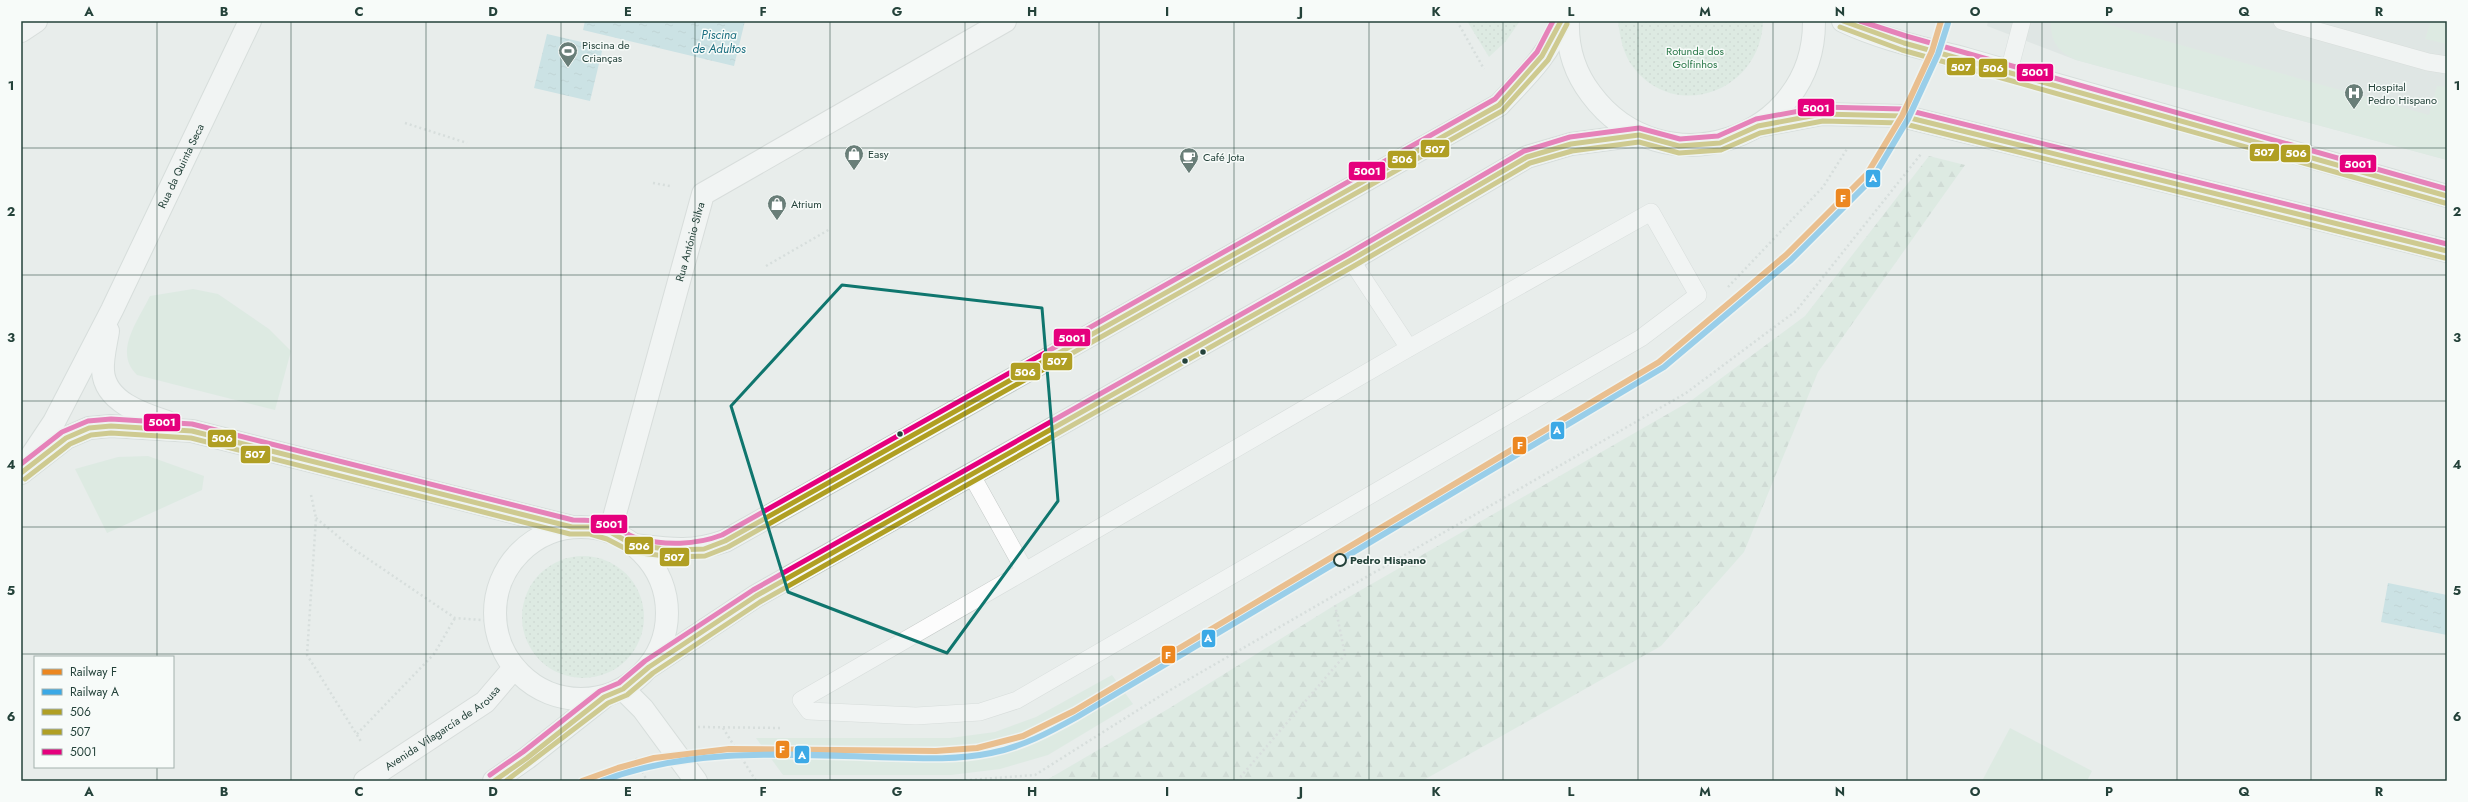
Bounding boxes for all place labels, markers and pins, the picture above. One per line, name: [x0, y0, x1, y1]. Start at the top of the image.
place label: Piscina de Crianças: [582, 37, 630, 66]
sports icon: Piscina de Crianças: [557, 40, 579, 68]
place label: Hospital Pedro Hispano: [2368, 79, 2437, 108]
hospital icon: Hospital Pedro Hispano: [2343, 82, 2365, 110]
shop icon: Easy: [843, 143, 865, 171]
place label: Easy: [868, 146, 889, 162]
cafe icon: Café Jota: [1178, 146, 1200, 174]
place label: Café Jota: [1203, 149, 1245, 165]
shop icon: Atrium: [766, 193, 788, 221]
place label: Atrium: [791, 196, 822, 212]
unlabelled marker: [1198, 347, 1208, 357]
unlabelled marker: [1180, 356, 1190, 366]
unlabelled marker: [895, 429, 905, 439]
place label: Pedro Hispano: [1350, 552, 1426, 568]
marker: Pedro Hispano: [1333, 553, 1347, 567]

